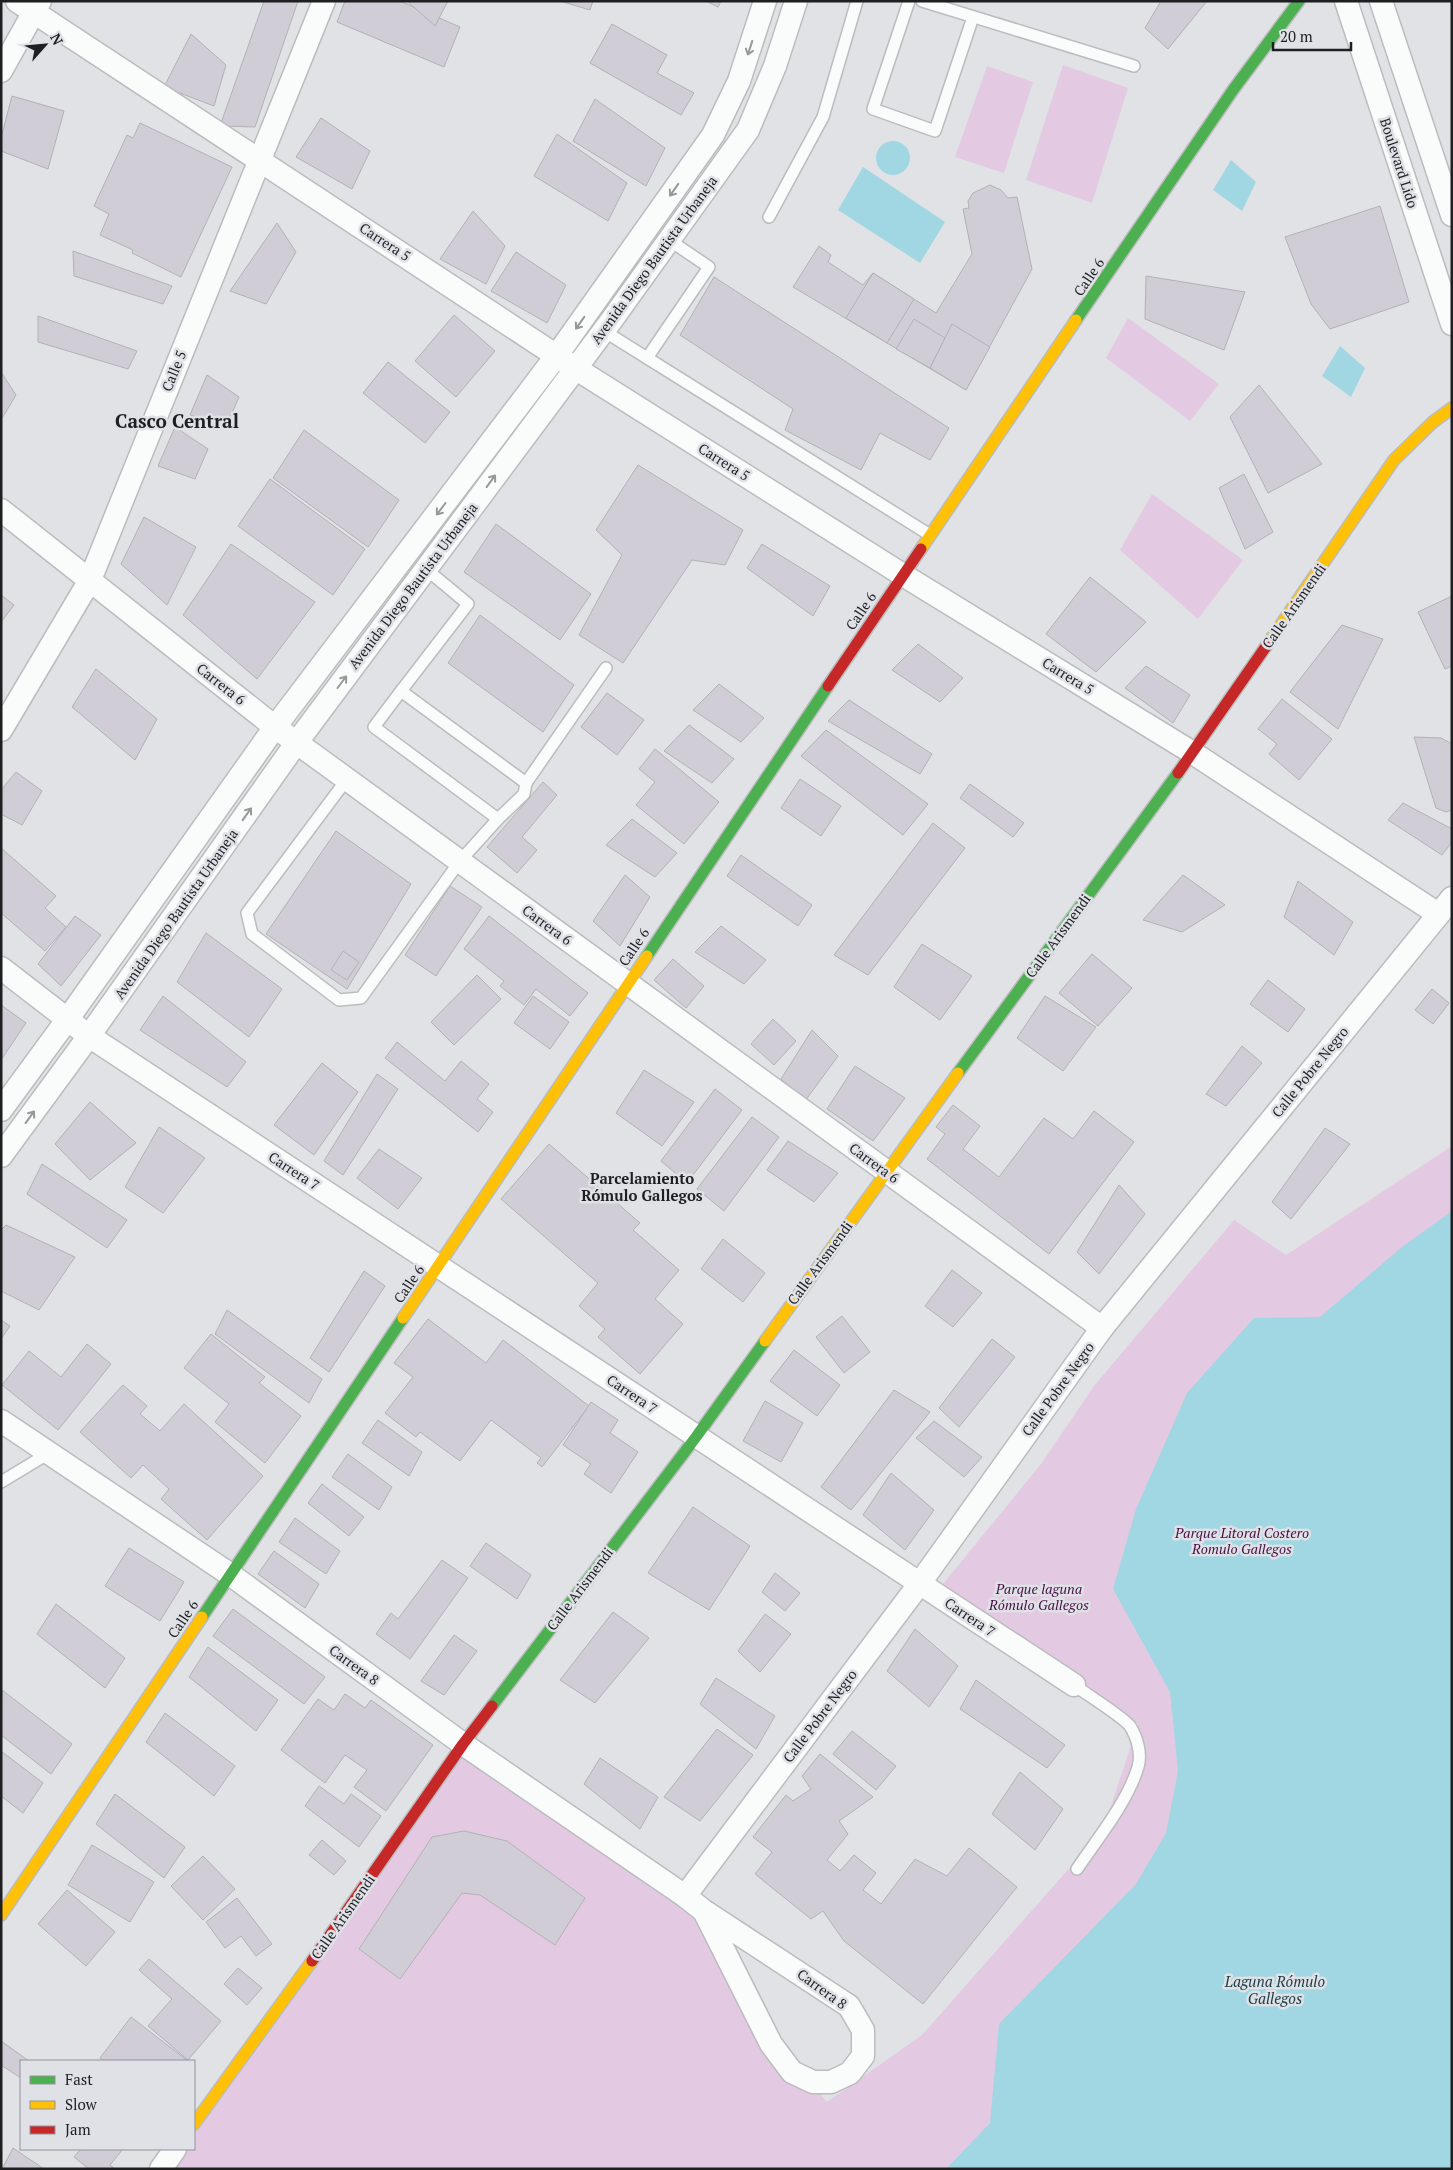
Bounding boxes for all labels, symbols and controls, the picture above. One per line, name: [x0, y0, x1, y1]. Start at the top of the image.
north arrow: [20, 20, 70, 70]
scale bar: [1273, 20, 1350, 52]
text: 20 m: [1280, 26, 1313, 46]
text: N: [46, 30, 68, 48]
one-way arrow: [745, 39, 754, 55]
street label: Boulevard Lido: [1376, 115, 1423, 210]
street label: Avenida Diego Bautista Urbaneja: [586, 172, 721, 348]
one-way arrow: [669, 183, 679, 197]
street label: Carrera 5: [356, 218, 414, 265]
street label: Calle 6: [1069, 253, 1109, 300]
one-way arrow: [575, 315, 585, 329]
street label: Calle 5: [157, 348, 190, 394]
district label: Casco Central: [115, 408, 239, 433]
street label: Carrera 5: [695, 438, 754, 485]
one-way arrow: [486, 474, 496, 488]
street label: Avenida Diego Bautista Urbaneja: [344, 499, 481, 673]
one-way arrow: [435, 502, 446, 515]
street label: Calle Arismendi: [1257, 560, 1330, 652]
street label: Calle 6: [841, 587, 881, 634]
street label: Carrera 5: [1039, 653, 1098, 698]
street label: Carrera 6: [193, 659, 250, 709]
one-way arrow: [337, 675, 347, 689]
one-way arrow: [242, 807, 252, 821]
street label: Avenida Diego Bautista Urbaneja: [109, 825, 242, 1003]
street label: Calle Arismendi: [1021, 890, 1094, 981]
street label: Carrera 6: [519, 900, 576, 949]
street label: Calle 6: [614, 923, 654, 970]
street label: Calle Pobre Negro: [1267, 1022, 1352, 1121]
one-way arrow: [25, 1110, 35, 1124]
street label: Carrera 6: [846, 1138, 903, 1187]
street label: Carrera 7: [265, 1147, 323, 1194]
district label: Parcelamiento Rómulo Gallegos: [581, 1168, 703, 1205]
street label: Calle Arismendi: [783, 1217, 856, 1308]
street label: Calle 6: [389, 1260, 429, 1307]
street label: Calle Pobre Negro: [1017, 1338, 1098, 1440]
street label: Carrera 7: [603, 1370, 661, 1417]
park label: Parque Litoral Costero Romulo Gallegos: [1174, 1523, 1309, 1558]
street label: Calle Arismendi: [542, 1543, 617, 1634]
park label: Parque laguna Rómulo Gallegos: [988, 1579, 1089, 1614]
street label: Carrera 7: [941, 1593, 999, 1640]
street label: Calle 6: [163, 1595, 203, 1642]
street label: Carrera 8: [326, 1640, 383, 1689]
street label: Calle Pobre Negro: [778, 1665, 861, 1766]
street label: Calle Arismendi: [306, 1871, 379, 1963]
street label: Carrera 8: [794, 1964, 851, 2013]
water label: Laguna Rómulo Gallegos: [1224, 1971, 1326, 2008]
legend: [20, 2060, 195, 2150]
text: Fast: [65, 2069, 93, 2089]
text: Slow: [65, 2094, 98, 2114]
text: Jam: [65, 2119, 91, 2139]

